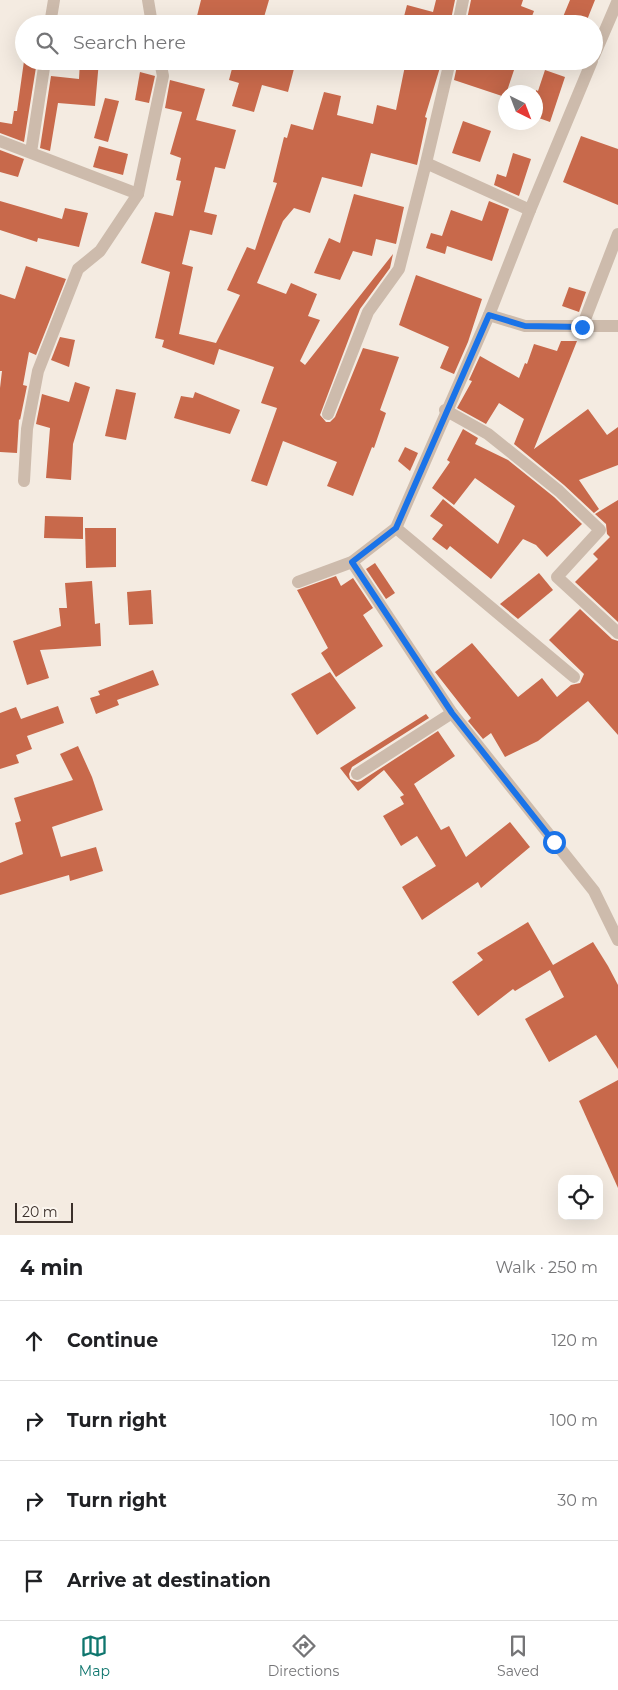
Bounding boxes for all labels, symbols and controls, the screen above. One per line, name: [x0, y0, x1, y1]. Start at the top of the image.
search box: [15, 15, 603, 70]
icon: search: [33, 29, 61, 57]
text: Search here: [73, 31, 186, 54]
north arrow: [498, 85, 543, 130]
route end: [571, 316, 594, 339]
route start: [543, 831, 566, 854]
map controls: [558, 1175, 603, 1220]
button: locate: [558, 1175, 603, 1220]
scale bar: [15, 1200, 72, 1223]
text: 20 m: [22, 1203, 58, 1221]
text: 4 min: [20, 1255, 83, 1280]
text: Walk · 250 m: [495, 1258, 598, 1277]
icon: ahead: [20, 1327, 48, 1355]
text: Continue: [67, 1329, 158, 1352]
text: 120 m: [551, 1331, 598, 1350]
icon: right: [20, 1407, 48, 1435]
text: Turn right: [67, 1409, 167, 1432]
text: 100 m: [550, 1411, 598, 1430]
icon: right: [20, 1487, 48, 1515]
text: Turn right: [67, 1489, 167, 1512]
text: 30 m: [557, 1491, 598, 1510]
icon: arrive: [20, 1567, 48, 1595]
text: Arrive at destination: [67, 1569, 271, 1592]
tab: Map: [79, 1632, 110, 1680]
tab: Directions: [268, 1632, 339, 1680]
tab: Saved: [497, 1632, 539, 1680]

